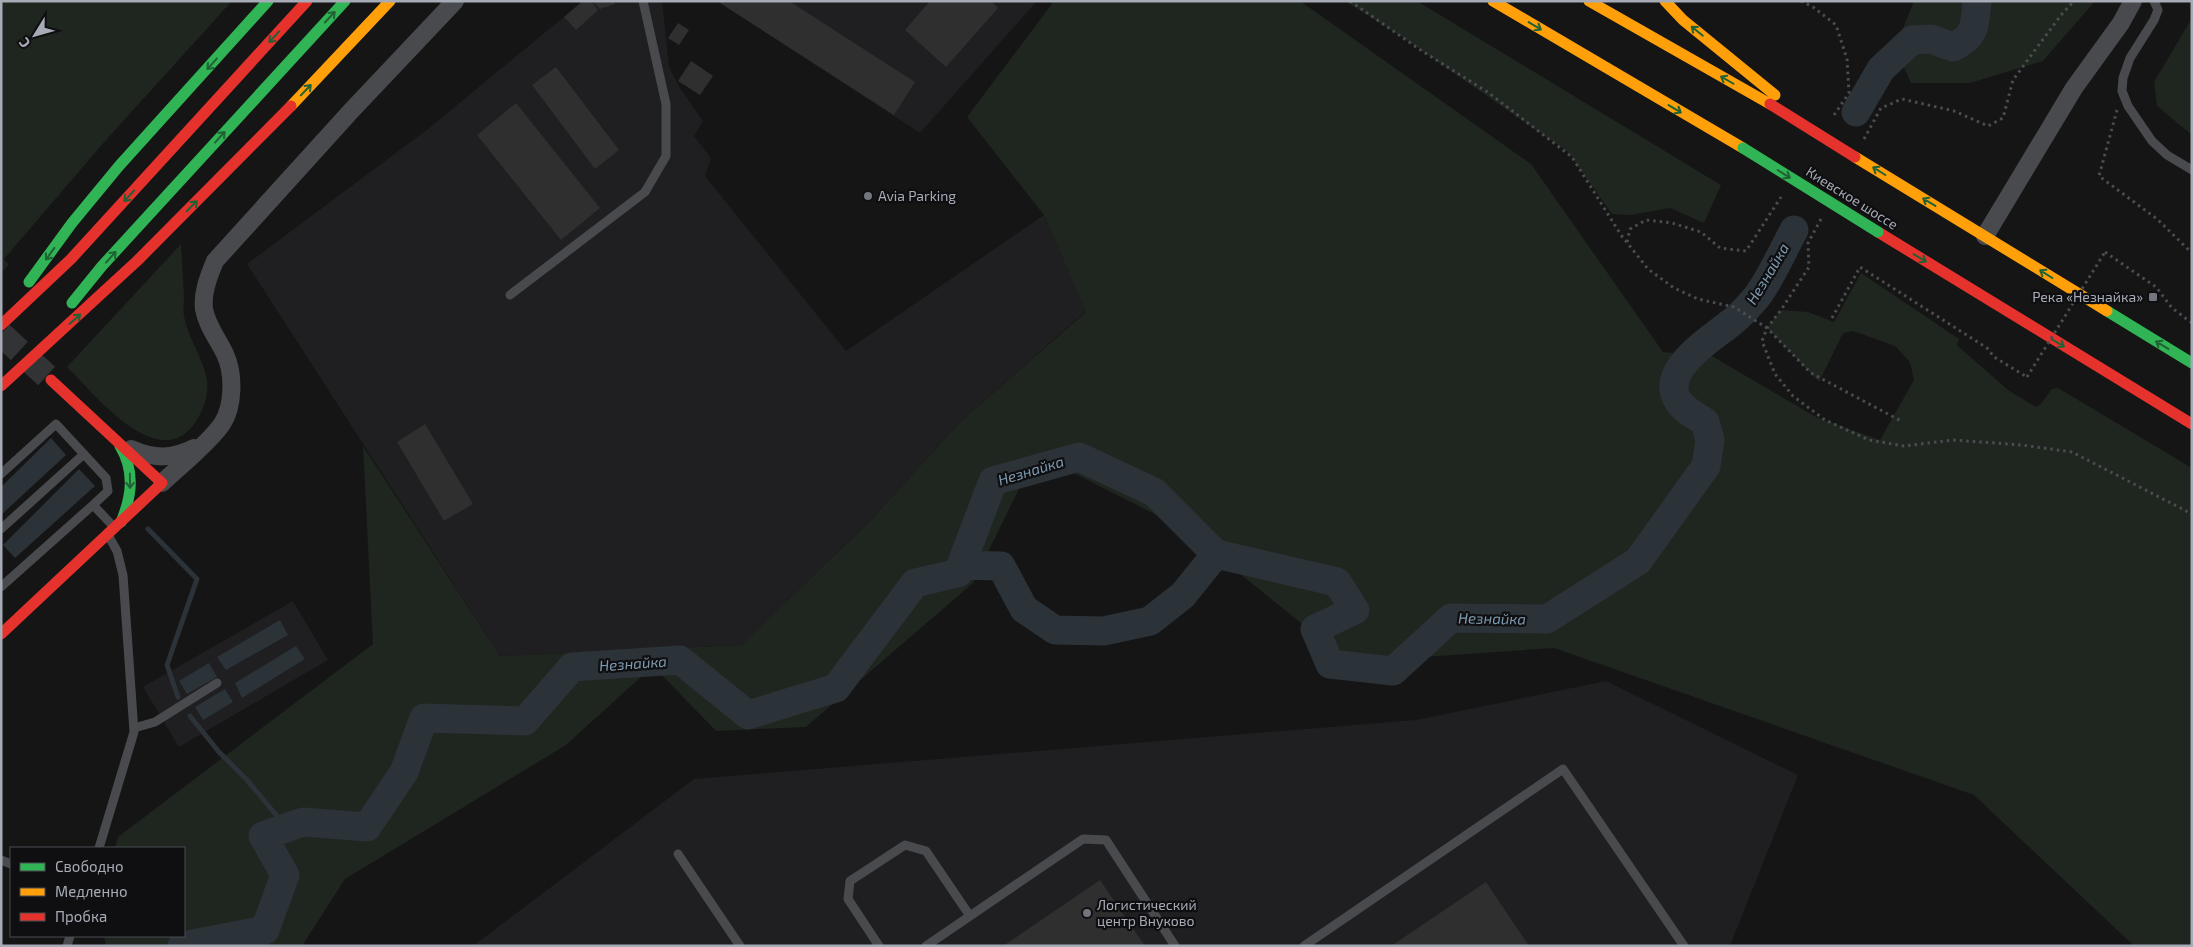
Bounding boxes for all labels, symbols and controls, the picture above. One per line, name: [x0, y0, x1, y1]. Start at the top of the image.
north arrow: [10, 10, 60, 60]
one-way arrow: [324, 11, 336, 24]
one-way arrow: [1528, 21, 1543, 31]
one-way arrow: [1691, 26, 1704, 37]
one-way arrow: [268, 31, 280, 44]
text: С: [15, 35, 33, 52]
one-way arrow: [206, 57, 218, 70]
one-way arrow: [1721, 74, 1735, 84]
one-way arrow: [300, 84, 312, 97]
one-way arrow: [1668, 104, 1682, 114]
one-way arrow: [214, 130, 226, 143]
street label: Киевское шоссе: [1803, 162, 1901, 233]
one-way arrow: [1873, 166, 1887, 176]
one-way arrow: [1777, 169, 1791, 179]
place label: Avia Parking: [878, 187, 956, 204]
one-way arrow: [123, 190, 135, 203]
marker: Avia Parking: [862, 190, 874, 202]
one-way arrow: [1922, 196, 1936, 206]
one-way arrow: [186, 200, 198, 213]
water label: Незнайка: [1742, 240, 1792, 307]
one-way arrow: [45, 247, 55, 261]
one-way arrow: [105, 250, 117, 263]
one-way arrow: [1912, 253, 1926, 263]
one-way arrow: [2040, 268, 2054, 278]
place label: Река «Незнайка»: [2032, 288, 2143, 305]
marker: Река «Незнайка»: [2147, 291, 2159, 303]
one-way arrow: [68, 313, 81, 325]
one-way arrow: [2051, 338, 2065, 348]
one-way arrow: [2156, 340, 2170, 350]
water label: Незнайка: [996, 452, 1066, 489]
one-way arrow: [126, 472, 135, 488]
water label: Незнайка: [1458, 608, 1526, 628]
water label: Незнайка: [598, 652, 667, 674]
legend: [10, 847, 185, 937]
text: Свободно: [55, 857, 124, 875]
text: Медленно: [55, 882, 128, 900]
place label: Логистический центр Внуково: [1097, 896, 1197, 929]
text: Пробка: [55, 907, 107, 925]
marker: Логистический центр Внуково: [1081, 907, 1093, 919]

